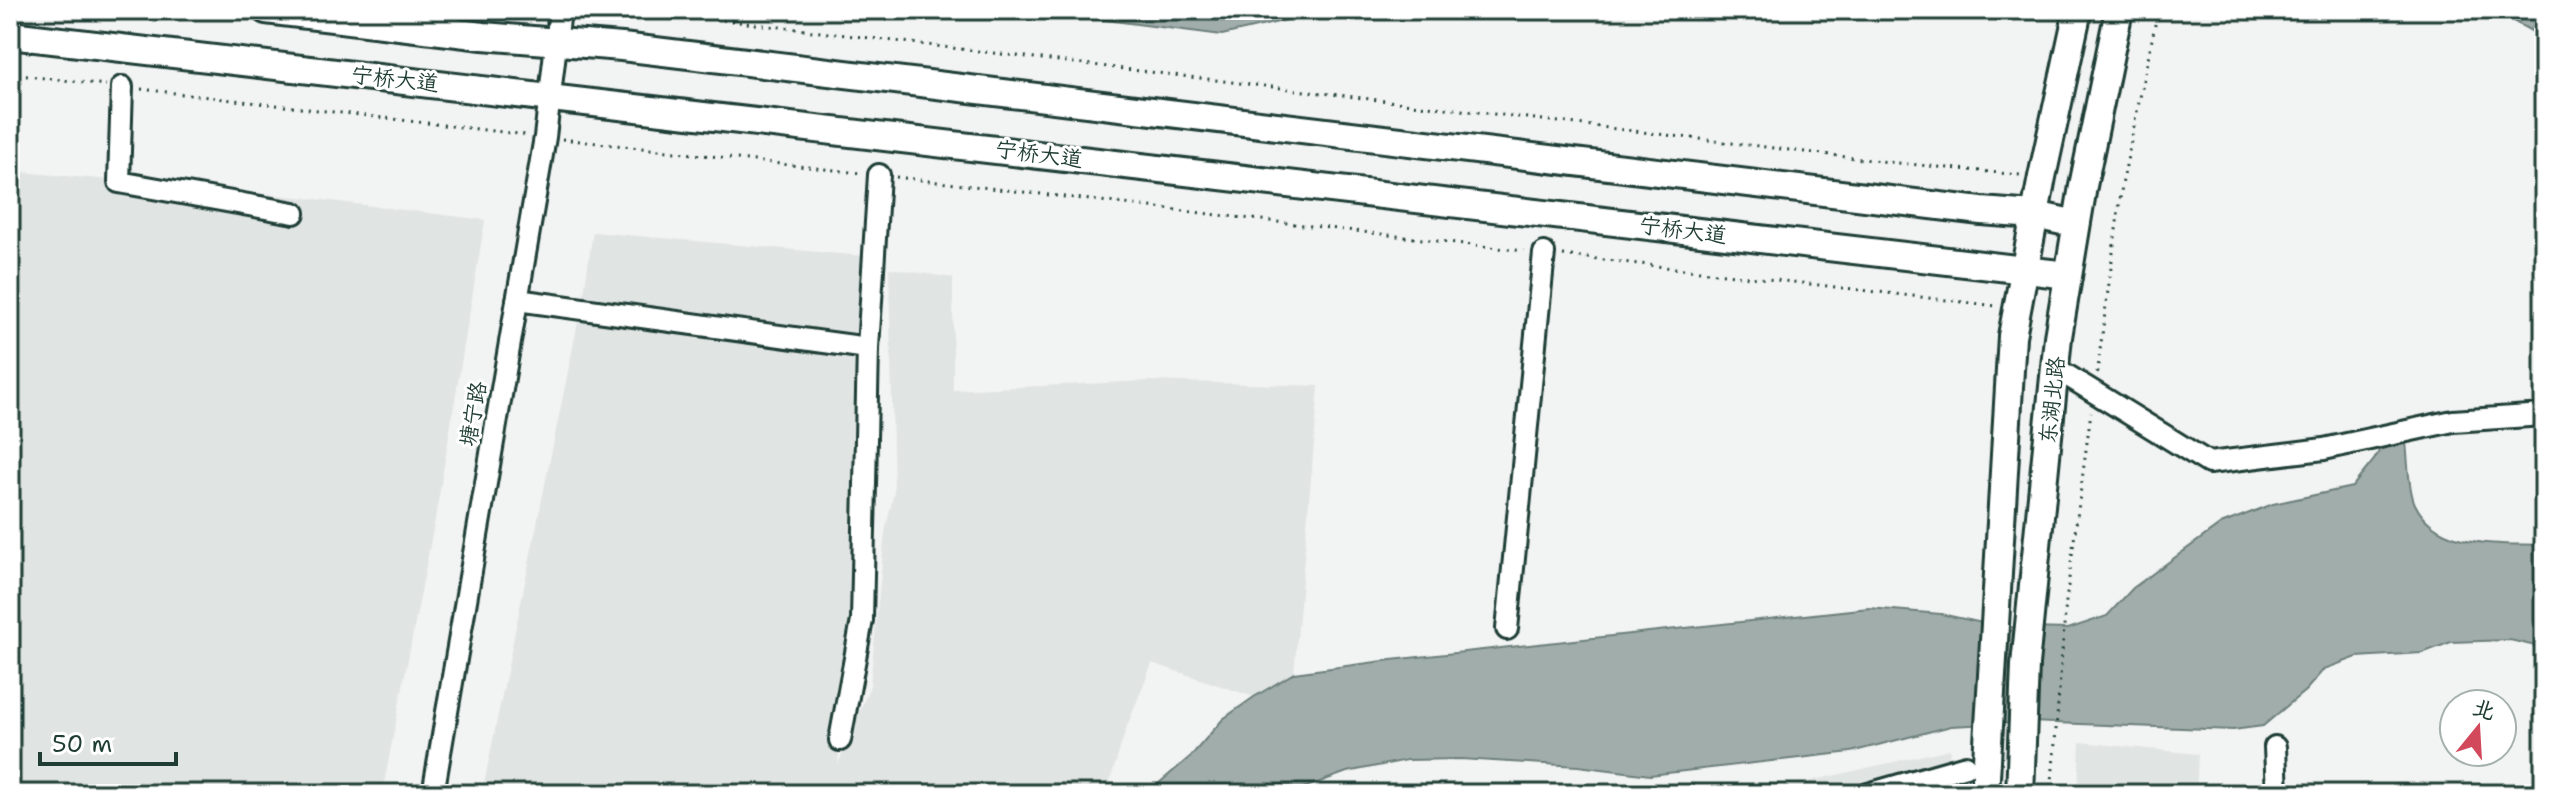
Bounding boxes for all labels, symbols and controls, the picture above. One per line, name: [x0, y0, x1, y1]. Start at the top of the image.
street label: 宁桥大道: [350, 60, 440, 98]
street label: 宁桥大道: [994, 134, 1084, 174]
street label: 宁桥大道: [1638, 210, 1728, 250]
street label: 东湖北路: [2033, 355, 2071, 445]
street label: 塘宁路: [453, 379, 493, 449]
north arrow: [2438, 688, 2518, 768]
text: 北: [2469, 692, 2499, 727]
scale bar: [40, 716, 176, 766]
text: 50 m: [52, 728, 112, 760]

